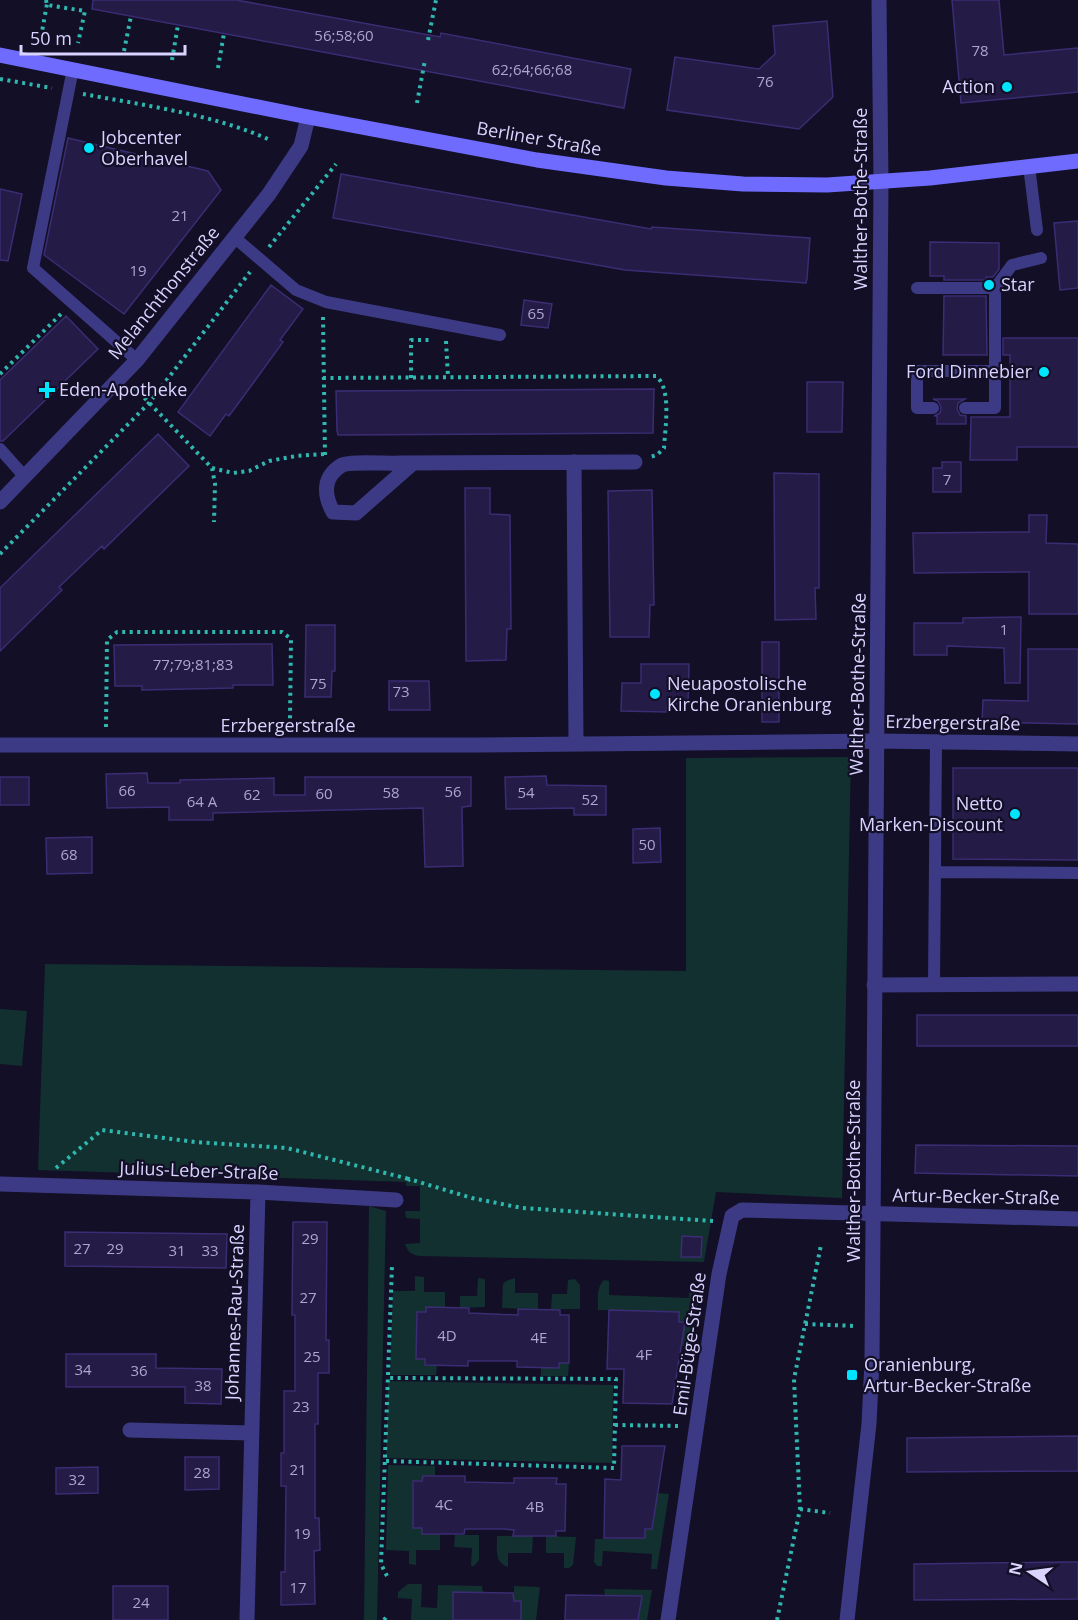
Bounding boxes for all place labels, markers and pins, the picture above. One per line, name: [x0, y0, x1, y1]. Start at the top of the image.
place label: Action: [942, 74, 995, 98]
marker: Action: [1000, 80, 1014, 94]
place label: Jobcenter Oberhavel: [99, 125, 188, 170]
marker: Jobcenter Oberhavel: [82, 141, 96, 155]
place label: Star: [1001, 272, 1035, 296]
marker: Star: [982, 278, 996, 292]
place label: Ford Dinnebier: [906, 359, 1033, 383]
marker: Ford Dinnebier: [1037, 365, 1051, 379]
place label: Eden-Apotheke: [59, 377, 187, 401]
marker: Eden-Apotheke: [40, 383, 54, 397]
place label: Neuapostolische Kirche Oranienburg: [667, 671, 832, 716]
marker: Neuapostolische Kirche Oranienburg: [648, 687, 662, 701]
place label: Netto Marken-Discount: [859, 791, 1003, 836]
marker: Netto Marken-Discount: [1008, 807, 1022, 821]
place label: Oranienburg, Artur-Becker-Straße: [864, 1352, 1031, 1397]
marker: Oranienburg, Artur-Becker-Straße: [845, 1368, 859, 1382]

